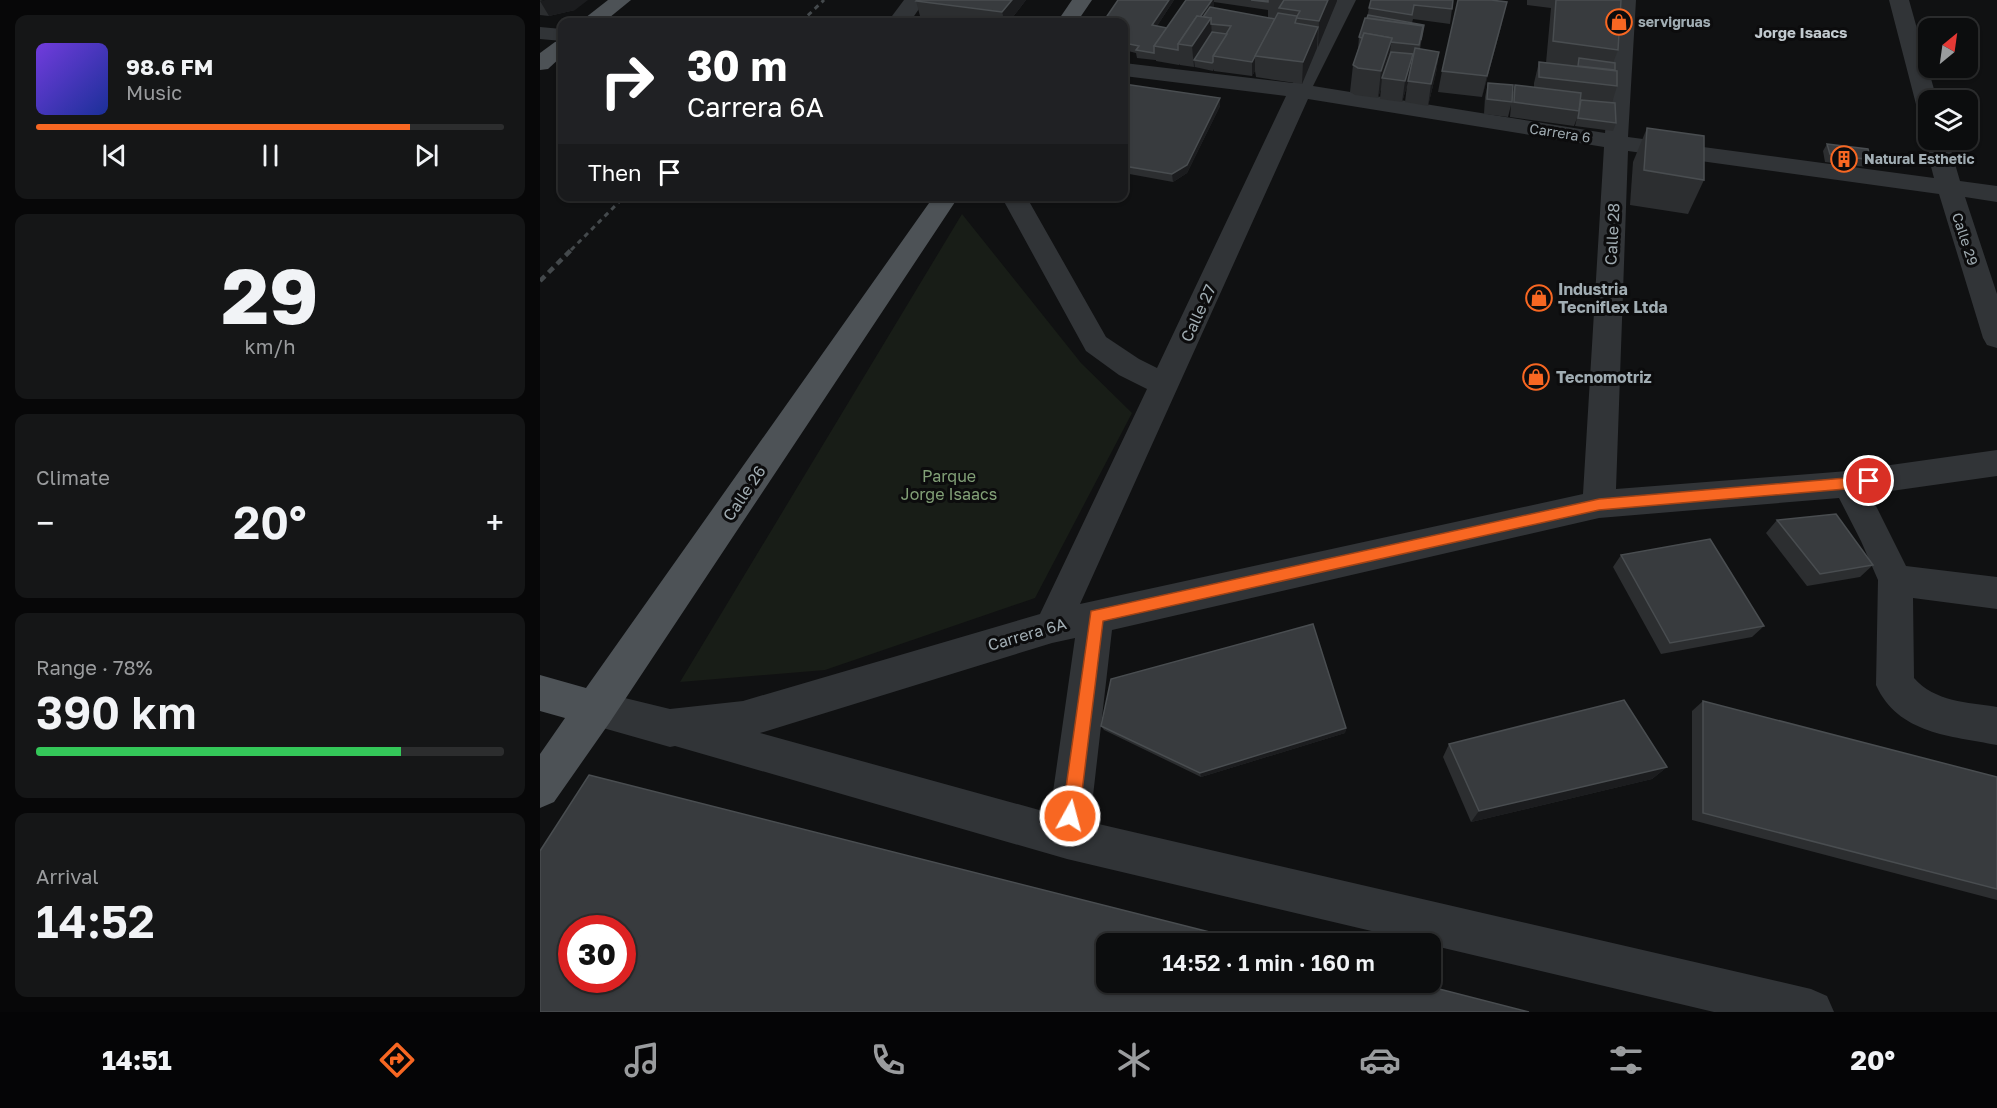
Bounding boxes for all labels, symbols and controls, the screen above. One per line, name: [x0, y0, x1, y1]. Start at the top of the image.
shop icon: servigruas: [1604, 7, 1634, 37]
place label: servigruas: [1638, 13, 1711, 30]
north arrow: [1918, 18, 1978, 78]
map controls: [1918, 18, 1978, 150]
district label: Jorge Isaacs: [1755, 23, 1847, 41]
text: 30 m: [687, 40, 787, 90]
icon: right: [588, 42, 666, 120]
text: 98.6 FM: [126, 53, 213, 80]
text: Music: [126, 80, 182, 104]
button: layers: [1918, 90, 1978, 150]
text: Carrera 6A: [687, 91, 824, 123]
street label: Carrera 6: [1528, 119, 1592, 146]
icon: previous: [98, 139, 131, 172]
icon: pause: [254, 139, 287, 172]
icon: next: [410, 139, 443, 172]
building icon: Natural Esthetic: [1829, 144, 1859, 174]
place label: Natural Esthetic: [1864, 150, 1975, 167]
icon: arrive: [653, 156, 686, 189]
text: Then: [588, 159, 641, 186]
street label: Calle 28: [1600, 202, 1624, 266]
street label: Calle 29: [1949, 210, 1982, 267]
text: 29: [221, 248, 319, 341]
place label: Industria Tecniflex Ltda: [1558, 279, 1668, 317]
street label: Calle 27: [1176, 281, 1220, 345]
shop icon: Industria Tecniflex Ltda: [1524, 283, 1554, 313]
text: km/h: [245, 334, 295, 358]
shop icon: Tecnomotriz: [1521, 362, 1551, 392]
place label: Tecnomotriz: [1556, 367, 1652, 387]
pin: [1843, 455, 1894, 506]
street label: Calle 26: [718, 462, 770, 524]
icon: arrive: [1852, 464, 1885, 497]
text: Climate: [36, 465, 110, 489]
park label: Parque Jorge Isaacs: [901, 466, 997, 504]
text: 20°: [233, 495, 307, 549]
text: −: [36, 503, 54, 542]
text: +: [486, 503, 504, 542]
street label: Carrera 6A: [985, 613, 1069, 655]
text: Range · 78%: [36, 655, 153, 679]
text: 390 km: [36, 685, 197, 739]
position arrow: [1038, 784, 1102, 848]
text: Arrival: [36, 864, 99, 888]
text: 14:52: [36, 894, 155, 948]
speed limit sign: 30: [558, 915, 636, 993]
text: 14:52 · 1 min · 160 m: [1162, 949, 1375, 976]
icon: directions: [376, 1039, 418, 1081]
icon: music: [621, 1039, 663, 1081]
icon: phone: [867, 1039, 909, 1081]
icon: climate: [1113, 1039, 1155, 1081]
icon: car: [1359, 1039, 1401, 1081]
icon: filters: [1605, 1039, 1647, 1081]
text: 14:51: [102, 1044, 172, 1076]
text: 20°: [1851, 1044, 1895, 1076]

